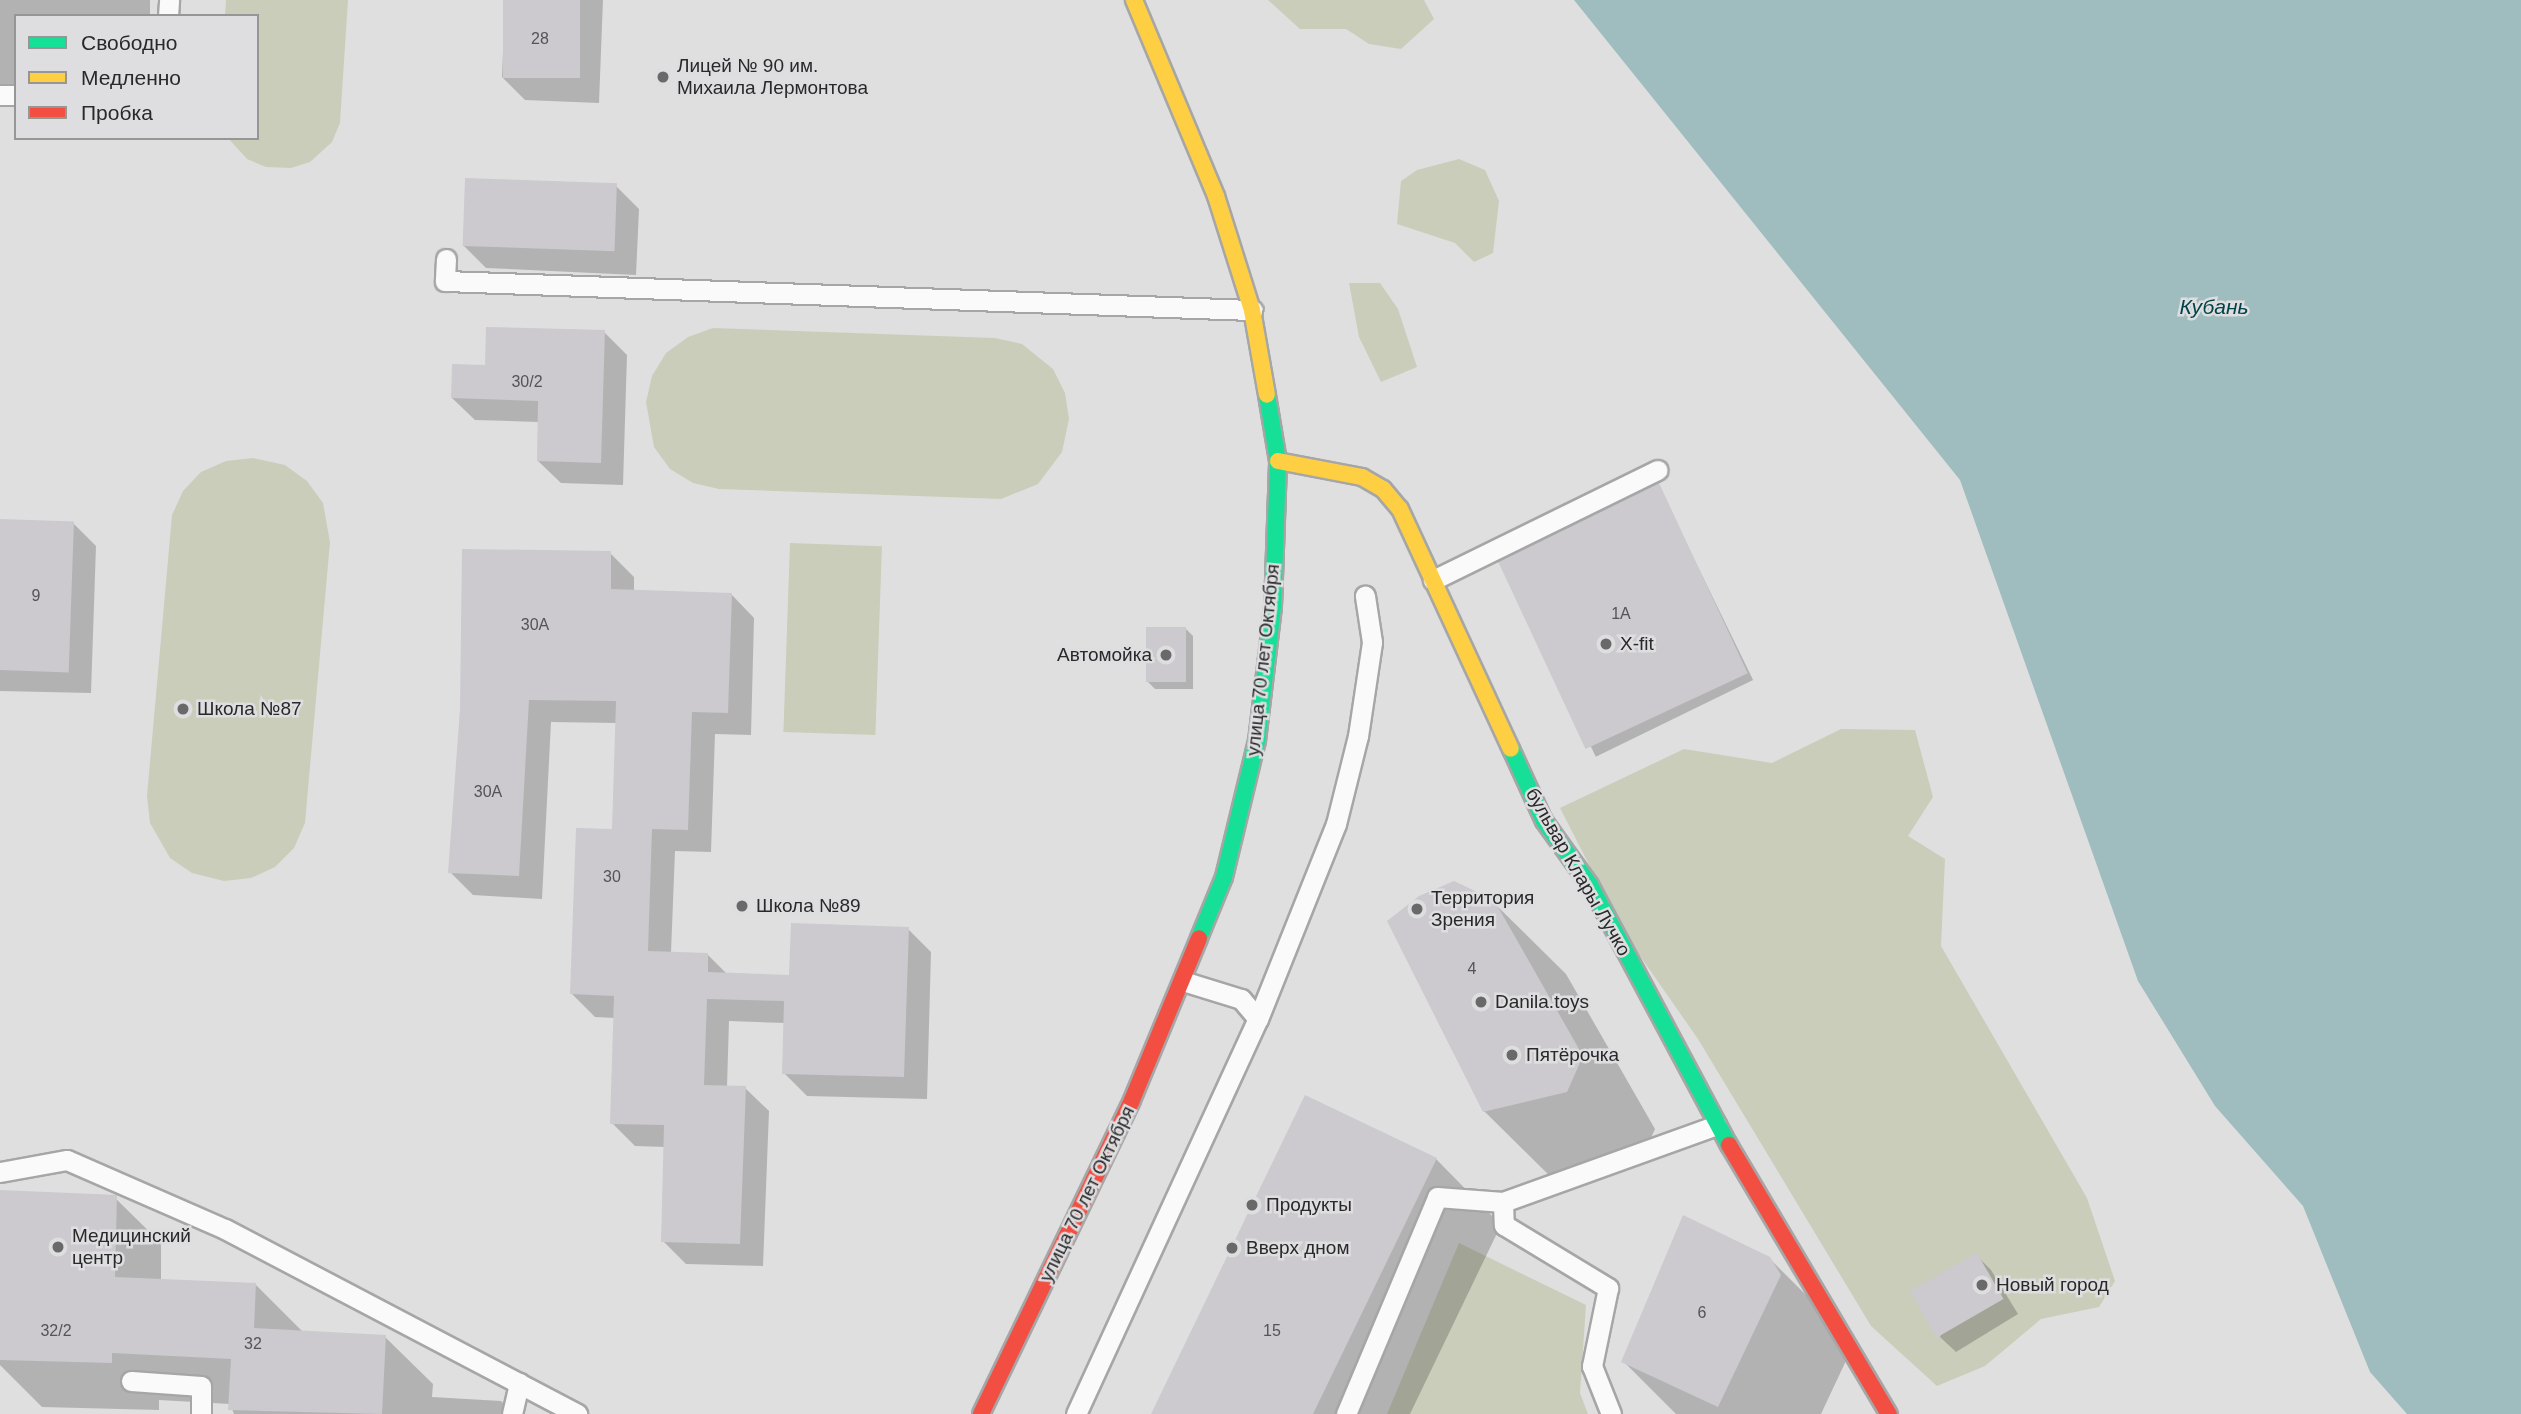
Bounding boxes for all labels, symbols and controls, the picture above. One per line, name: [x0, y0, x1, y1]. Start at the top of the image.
legend: [14, 14, 259, 140]
house number: 28: [531, 29, 549, 49]
text: Свободно: [81, 31, 178, 54]
place label: Лицей № 90 им. Михаила Лермонтова: [677, 55, 868, 99]
text: Медленно: [81, 66, 181, 89]
marker: Лицей № 90 им. Михаила Лермонтова: [655, 69, 671, 85]
text: Пробка: [81, 101, 153, 124]
water label: Кубань: [2179, 294, 2249, 320]
house number: 30/2: [511, 372, 543, 392]
street label: улица 70 лет Октября: [1242, 563, 1284, 757]
house number: 9: [32, 586, 40, 606]
house number: 1А: [1611, 604, 1631, 624]
house number: 30А: [521, 615, 549, 635]
place label: X-fit: [1620, 633, 1654, 655]
marker: X-fit: [1598, 636, 1614, 652]
place label: Автомойка: [1057, 644, 1152, 666]
marker: Автомойка: [1158, 647, 1174, 663]
place label: Школа №87: [197, 698, 302, 720]
marker: Школа №87: [175, 701, 191, 717]
house number: 30А: [474, 782, 502, 802]
street label: бульвар Клары Лучко: [1521, 784, 1635, 960]
house number: 30: [603, 867, 621, 887]
place label: Территория Зрения: [1431, 887, 1534, 931]
place label: Школа №89: [756, 895, 861, 917]
marker: Школа №89: [734, 898, 750, 914]
marker: Территория Зрения: [1409, 901, 1425, 917]
house number: 4: [1468, 959, 1476, 979]
place label: Danila.toys: [1495, 991, 1589, 1013]
marker: Danila.toys: [1473, 994, 1489, 1010]
place label: Пятёрочка: [1526, 1044, 1619, 1066]
marker: Пятёрочка: [1504, 1047, 1520, 1063]
street label: улица 70 лет Октября: [1035, 1102, 1139, 1286]
place label: Продукты: [1266, 1194, 1352, 1216]
marker: Продукты: [1244, 1197, 1260, 1213]
place label: Медицинский центр: [72, 1225, 191, 1269]
place label: Вверх дном: [1246, 1237, 1349, 1259]
marker: Медицинский центр: [50, 1239, 66, 1255]
marker: Вверх дном: [1224, 1240, 1240, 1256]
place label: Новый город: [1996, 1274, 2109, 1296]
marker: Новый город: [1974, 1277, 1990, 1293]
house number: 6: [1698, 1303, 1706, 1323]
house number: 32/2: [40, 1321, 72, 1341]
house number: 15: [1263, 1321, 1281, 1341]
house number: 32: [244, 1334, 262, 1354]

